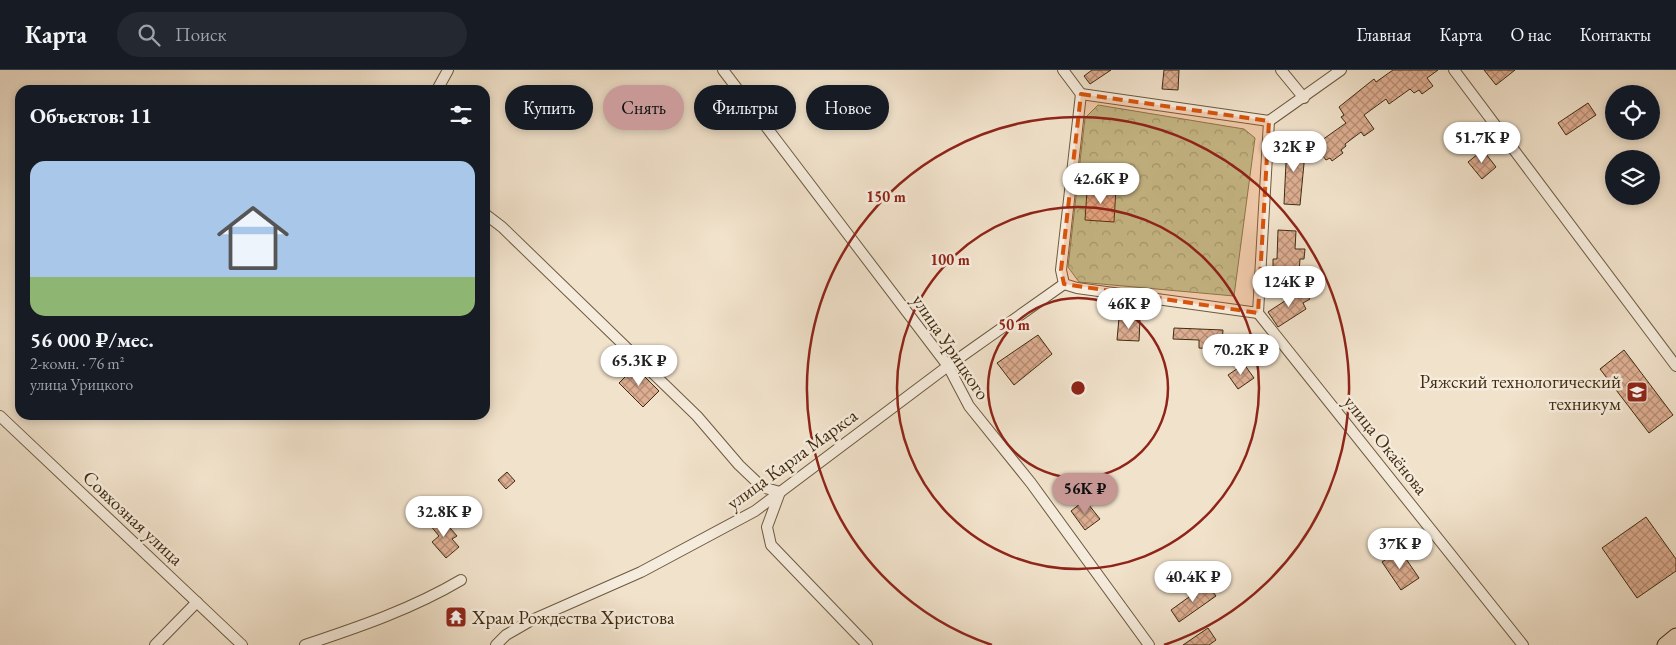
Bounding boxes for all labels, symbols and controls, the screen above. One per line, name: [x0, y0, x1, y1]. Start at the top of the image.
search box: [117, 12, 467, 57]
text: Карта: [25, 19, 87, 50]
icon: search: [135, 21, 163, 49]
text: Поиск: [175, 22, 227, 47]
text: Главная: [1357, 23, 1411, 46]
text: Карта: [1439, 23, 1482, 46]
text: О нас: [1510, 23, 1552, 46]
text: Контакты: [1580, 23, 1651, 46]
chip: Купить: [505, 85, 593, 130]
chip: Снять: [603, 85, 684, 130]
chip: Фильтры: [694, 85, 796, 130]
chip: Новое: [806, 85, 889, 130]
map controls: [1605, 85, 1660, 205]
button: locate: [1605, 85, 1660, 140]
icon: filters: [447, 101, 475, 129]
text: Объектов: 11: [30, 102, 152, 129]
pin: 51.7K ₽: [1436, 122, 1528, 164]
text: 51.7K ₽: [1454, 127, 1510, 148]
pin: 32K ₽: [1259, 131, 1329, 173]
text: 32K ₽: [1273, 136, 1315, 157]
button: layers: [1605, 150, 1660, 205]
pin: 42.6K ₽: [1055, 162, 1147, 205]
text: 42.6K ₽: [1073, 168, 1129, 189]
text: 150 m: [866, 187, 906, 206]
icon: home: [208, 193, 298, 283]
text: 100 m: [930, 250, 970, 269]
pin: 124K ₽: [1248, 266, 1330, 308]
text: 124K ₽: [1263, 271, 1315, 292]
pin: 46K ₽: [1094, 288, 1164, 330]
street label: улица Урицкого: [906, 289, 996, 405]
text: 46K ₽: [1108, 293, 1150, 314]
text: 50 m: [998, 315, 1030, 334]
text: 56 000 ₽/мес.: [30, 326, 154, 353]
pin: 70.2K ₽: [1195, 334, 1287, 376]
text: 70.2K ₽: [1213, 339, 1269, 360]
pin: 65.3K ₽: [593, 344, 685, 387]
text: 65.3K ₽: [611, 350, 667, 371]
text: 2-комн. · 76 m²: [30, 353, 125, 374]
place label: Ряжский технологический техникум: [1420, 369, 1621, 416]
text: улица Урицкого: [30, 374, 133, 395]
centre of rings: [1069, 379, 1087, 397]
school or university icon: Ряжский технологический техникум: [1625, 380, 1649, 404]
street label: улица Окаёнова: [1338, 390, 1434, 500]
street label: улица Карла Маркса: [721, 403, 863, 515]
street label: Совхозная улица: [77, 465, 189, 571]
pin: 56K ₽: [1050, 472, 1120, 515]
text: 56K ₽: [1064, 478, 1106, 499]
pin: 32.8K ₽: [398, 496, 490, 538]
text: 32.8K ₽: [416, 501, 472, 522]
pin: 37K ₽: [1365, 528, 1435, 570]
text: 37K ₽: [1379, 533, 1421, 554]
pin: 40.4K ₽: [1147, 560, 1239, 603]
text: 40.4K ₽: [1165, 566, 1221, 587]
temple icon: Храм Рождества Христова: [444, 605, 468, 629]
place label: Храм Рождества Христова: [471, 605, 675, 630]

